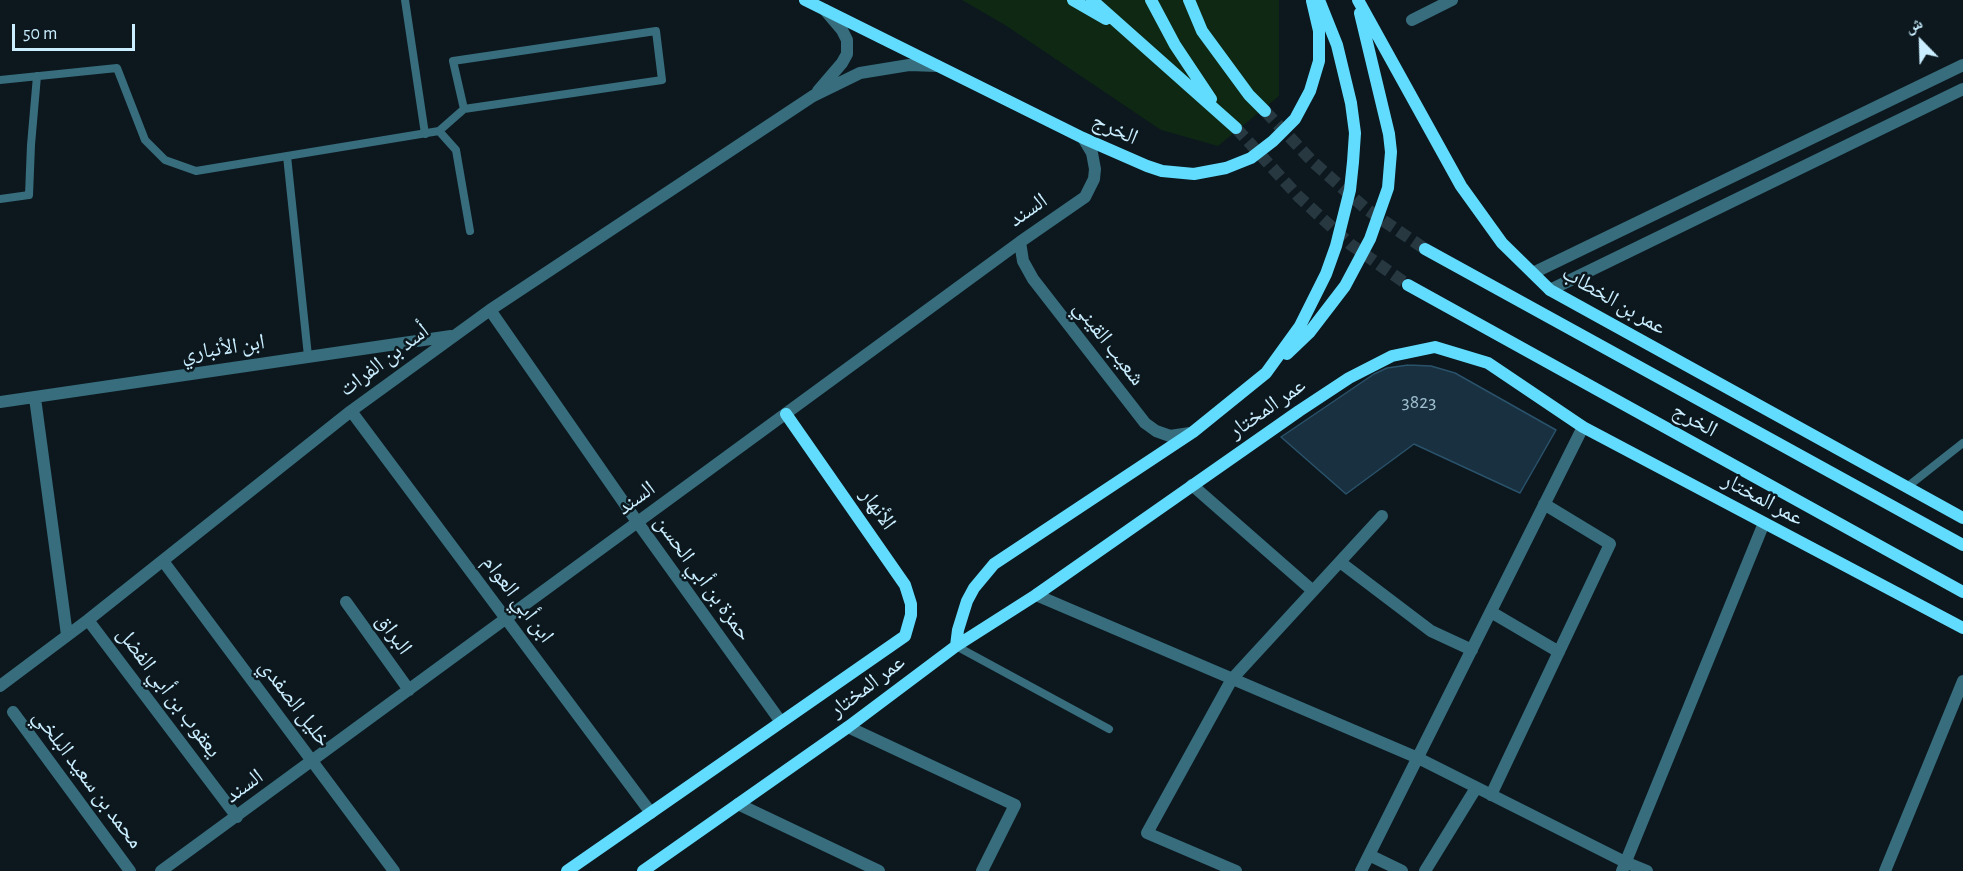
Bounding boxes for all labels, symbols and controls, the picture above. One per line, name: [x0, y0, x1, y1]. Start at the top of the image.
scale bar: [15, 12, 138, 50]
north arrow: [1891, 12, 1951, 72]
text: ش: [1903, 15, 1925, 36]
text: 50 m: [23, 25, 57, 43]
street label: الخرج: [1088, 107, 1142, 151]
street label: السند: [1003, 187, 1053, 233]
street label: عمر بن الخطاب: [1557, 260, 1671, 340]
street label: شعيب القيني: [1068, 295, 1150, 391]
street label: أسد بن الفرات: [334, 318, 434, 402]
street label: ابن الأنباري: [179, 328, 267, 368]
street label: عمر المختار: [1223, 372, 1311, 444]
house number: 3823: [1401, 390, 1437, 414]
street label: الخرج: [1668, 397, 1722, 443]
street label: عمر المختار: [1718, 467, 1808, 531]
street label: السند: [612, 475, 660, 521]
street label: الأنهار: [854, 483, 902, 535]
street label: حمزة بن أبي الحسن: [648, 510, 758, 646]
street label: ابن أبي العوام: [476, 550, 560, 648]
street label: البراق: [370, 608, 418, 660]
street label: يعقوب بن أبي الفضل: [111, 621, 227, 763]
street label: عمر المختار: [824, 649, 910, 723]
street label: خليل الصفدي: [253, 654, 337, 752]
street label: محمد بن سعيد البلخي: [27, 704, 149, 854]
street label: السند: [220, 763, 268, 809]

